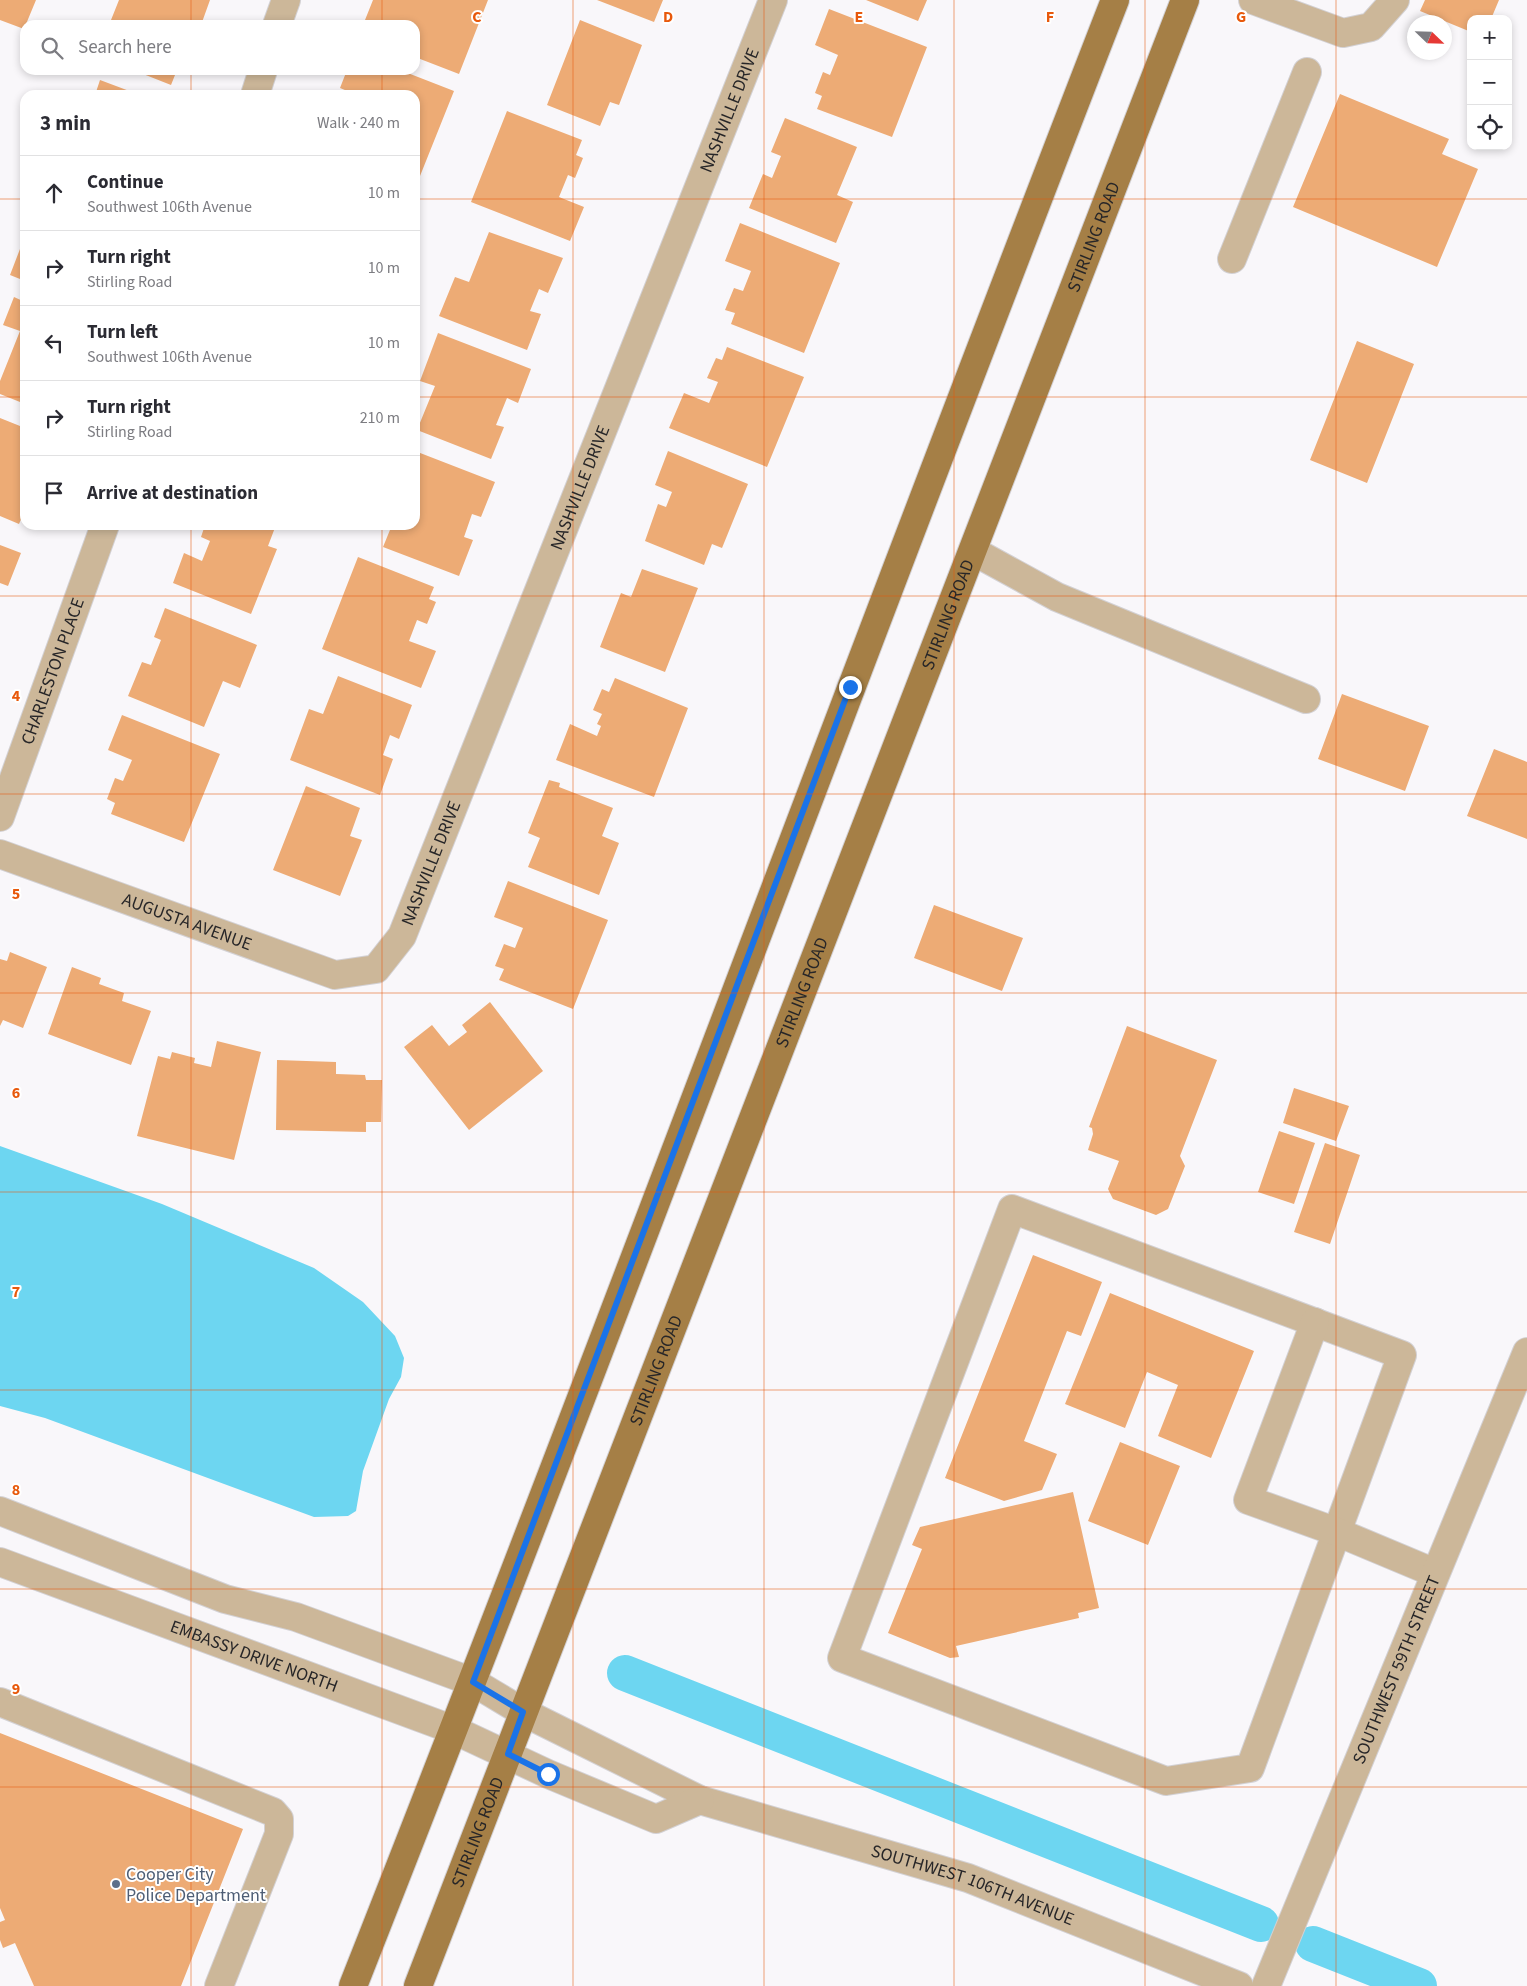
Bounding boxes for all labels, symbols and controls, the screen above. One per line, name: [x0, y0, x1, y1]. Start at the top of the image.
text: C: [472, 6, 482, 28]
text: D: [663, 6, 673, 28]
text: E: [855, 6, 863, 28]
text: F: [1046, 6, 1054, 28]
text: G: [1236, 6, 1246, 28]
north arrow: [1407, 15, 1452, 60]
map controls: [1467, 15, 1512, 150]
button: +: [1467, 15, 1512, 60]
search box: [20, 20, 420, 75]
icon: search: [38, 34, 66, 62]
text: Search here: [78, 34, 172, 61]
street label: NASHVILLE DRIVE: [693, 44, 765, 176]
button: −: [1467, 60, 1512, 105]
button: locate: [1467, 105, 1512, 150]
text: 3 min: [40, 108, 91, 138]
text: Walk · 240 m: [317, 112, 400, 134]
text: Continue: [87, 169, 164, 196]
street label: STIRLING ROAD: [1061, 178, 1126, 296]
icon: ahead: [40, 179, 68, 207]
text: 10 m: [368, 182, 400, 204]
text: Southwest 106th Avenue: [87, 196, 252, 218]
text: Turn right: [87, 244, 171, 271]
icon: right: [40, 254, 68, 282]
text: 10 m: [368, 257, 400, 279]
text: Stirling Road: [87, 271, 172, 293]
text: Turn left: [87, 319, 158, 346]
icon: left: [40, 329, 68, 357]
text: 10 m: [368, 332, 400, 354]
text: Southwest 106th Avenue: [87, 346, 252, 368]
text: Turn right: [87, 394, 171, 421]
icon: right: [40, 404, 68, 432]
text: 210 m: [360, 407, 400, 429]
text: Stirling Road: [87, 421, 172, 443]
street label: NASHVILLE DRIVE: [544, 421, 616, 554]
icon: arrive: [40, 479, 68, 507]
text: Arrive at destination: [87, 480, 258, 507]
street label: STIRLING ROAD: [915, 556, 980, 674]
street label: CHARLESTON PLACE: [15, 594, 90, 748]
route end: [839, 676, 862, 699]
text: 4: [12, 685, 21, 707]
street label: NASHVILLE DRIVE: [395, 797, 467, 929]
text: 5: [12, 883, 20, 905]
street label: AUGUSTA AVENUE: [119, 887, 256, 957]
street label: STIRLING ROAD: [769, 934, 834, 1051]
text: 6: [12, 1082, 20, 1104]
text: 7: [12, 1281, 20, 1303]
street label: STIRLING ROAD: [623, 1311, 688, 1429]
text: 8: [12, 1479, 20, 1501]
street label: SOUTHWEST 59TH STREET: [1346, 1571, 1446, 1768]
street label: EMBASSY DRIVE NORTH: [167, 1614, 342, 1699]
text: 9: [12, 1678, 20, 1700]
route start: [537, 1763, 560, 1786]
street label: STIRLING ROAD: [445, 1773, 510, 1891]
street label: SOUTHWEST 106TH AVENUE: [868, 1838, 1078, 1932]
place label: Cooper City Police Department: [126, 1862, 266, 1908]
marker: Cooper City Police Department: [110, 1878, 122, 1890]

